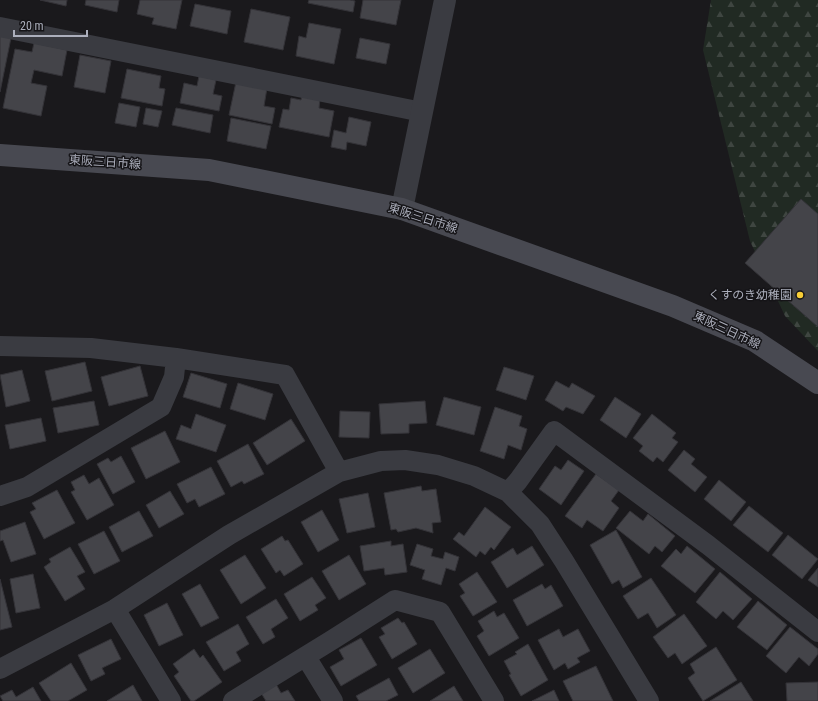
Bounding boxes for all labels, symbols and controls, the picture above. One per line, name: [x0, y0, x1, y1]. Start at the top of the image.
scale bar: [14, 12, 87, 38]
text: 20 m: [20, 19, 44, 33]
street label: 東阪三日市線: [69, 153, 141, 171]
street label: 東阪三日市線: [387, 200, 459, 236]
place label: くすのき幼稚園: [708, 288, 792, 302]
marker: くすのき幼稚園: [795, 290, 805, 300]
street label: 東阪三日市線: [691, 308, 763, 352]

